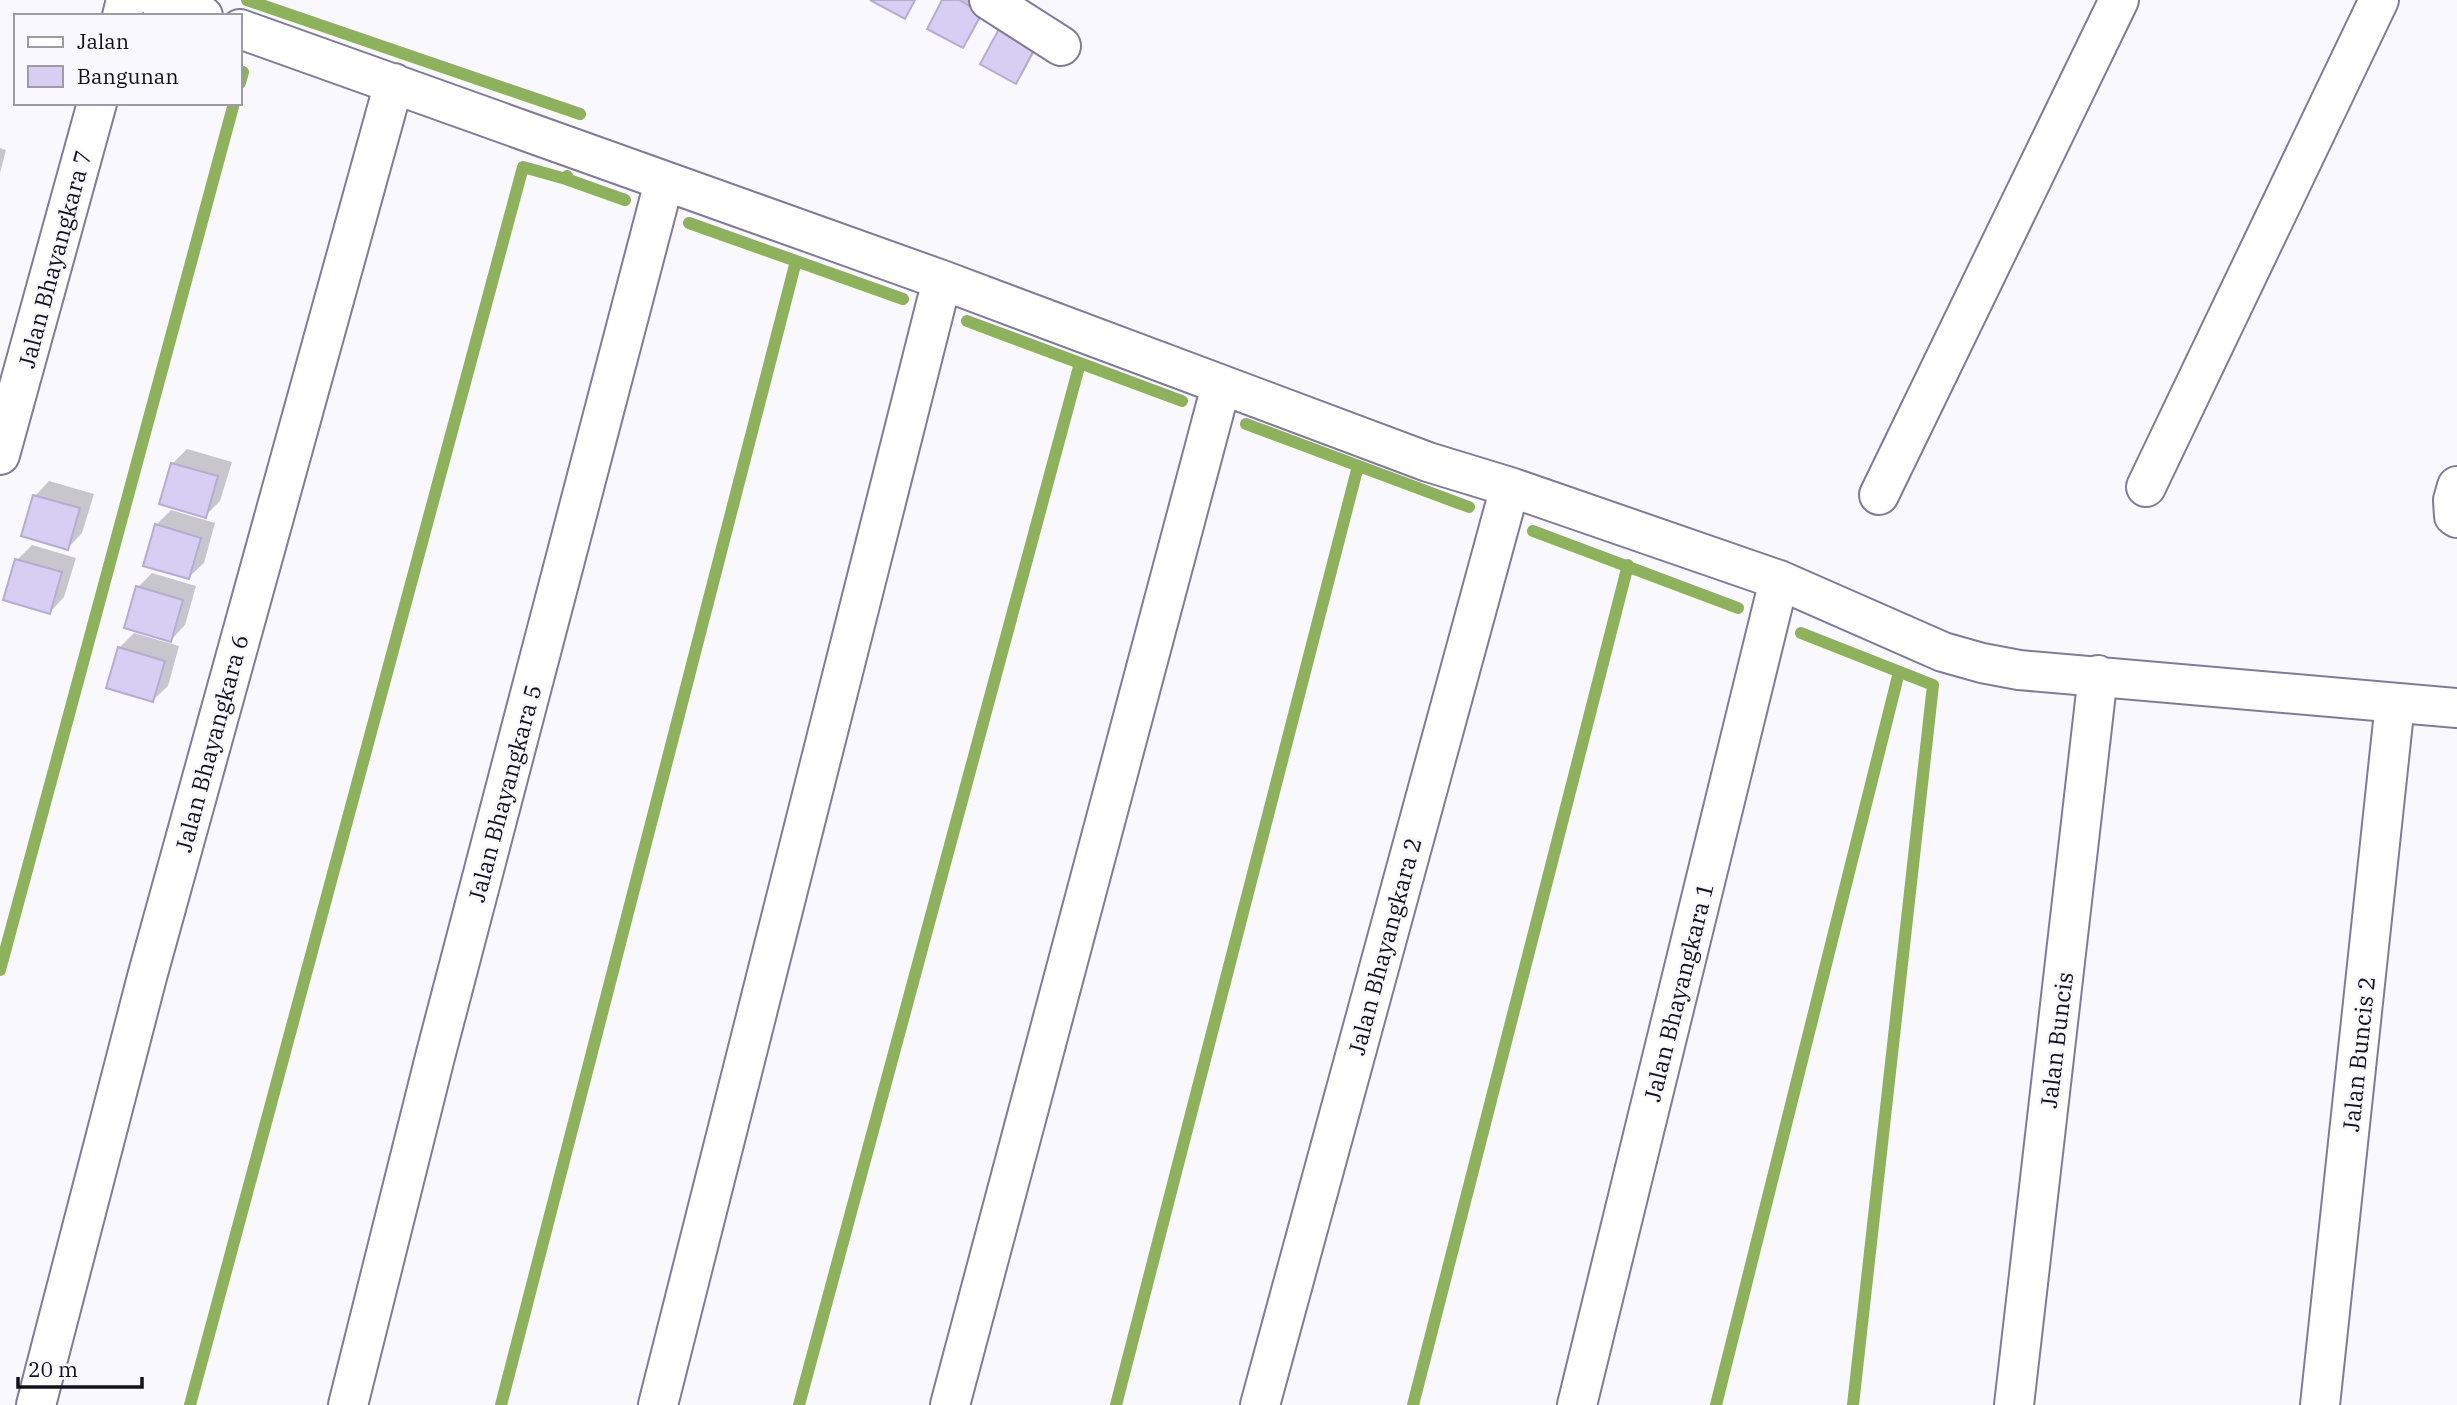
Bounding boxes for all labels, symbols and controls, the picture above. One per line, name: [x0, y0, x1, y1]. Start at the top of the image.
legend: [14, 14, 242, 105]
text: Jalan: [77, 27, 129, 55]
text: Bangunan: [77, 62, 179, 90]
street label: Jalan Bhayangkara 7: [11, 147, 97, 371]
street label: Jalan Bhayangkara 6: [168, 631, 254, 855]
street label: Jalan Bhayangkara 5: [461, 681, 547, 905]
street label: Jalan Bhayangkara 2: [1341, 834, 1427, 1058]
street label: Jalan Bhayangkara 1: [1636, 880, 1720, 1104]
street label: Jalan Buncis: [2033, 970, 2079, 1110]
street label: Jalan Buncis 2: [2335, 975, 2381, 1133]
scale bar: [18, 1346, 142, 1390]
text: 20 m: [28, 1355, 78, 1383]

